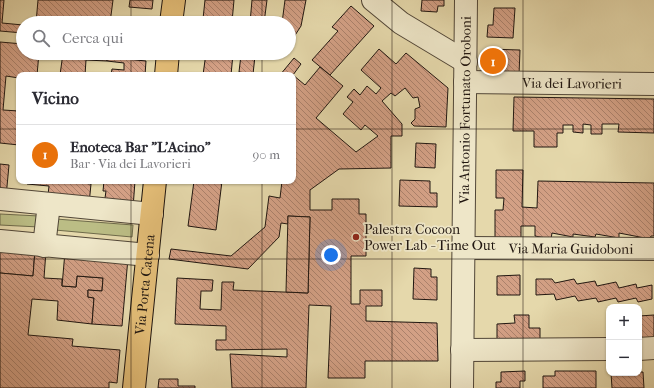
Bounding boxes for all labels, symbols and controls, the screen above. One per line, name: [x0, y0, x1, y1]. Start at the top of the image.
search box: [16, 16, 296, 60]
street label: Via Antonio Fortunato Oroboni: [455, 16, 474, 205]
icon: search: [30, 27, 52, 49]
text: Cerca qui: [62, 29, 123, 47]
pin: 1: [480, 46, 506, 76]
street label: Via dei Lavorieri: [521, 74, 622, 92]
text: Vicino: [32, 88, 79, 108]
text: Enoteca Bar "L'Acino": [70, 138, 210, 156]
text: 1: [43, 147, 47, 162]
text: 90 m: [252, 147, 280, 162]
text: Bar · Via dei Lavorieri: [70, 156, 191, 171]
place label: Palestra Cocoon Power Lab - Time Out: [364, 221, 496, 254]
marker: Palestra Cocoon Power Lab - Time Out: [351, 232, 361, 242]
street label: Via Porta Catena: [131, 233, 158, 337]
street label: Via Maria Guidoboni: [508, 240, 633, 257]
your location: [321, 245, 341, 265]
map controls: [606, 304, 642, 376]
button: +: [606, 304, 642, 340]
button: −: [606, 340, 642, 376]

